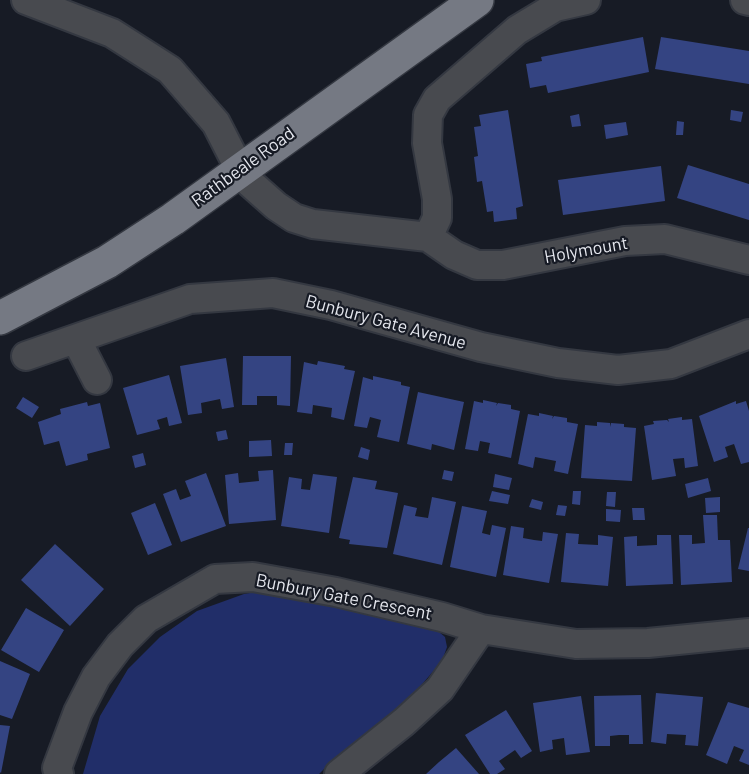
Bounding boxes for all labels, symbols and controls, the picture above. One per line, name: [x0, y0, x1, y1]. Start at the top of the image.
street label: Rathbeale Road: [187, 122, 299, 212]
street label: Holymount: [543, 232, 629, 268]
street label: Bunbury Gate Avenue: [303, 290, 469, 354]
street label: Bunbury Gate Crescent: [254, 569, 434, 625]

